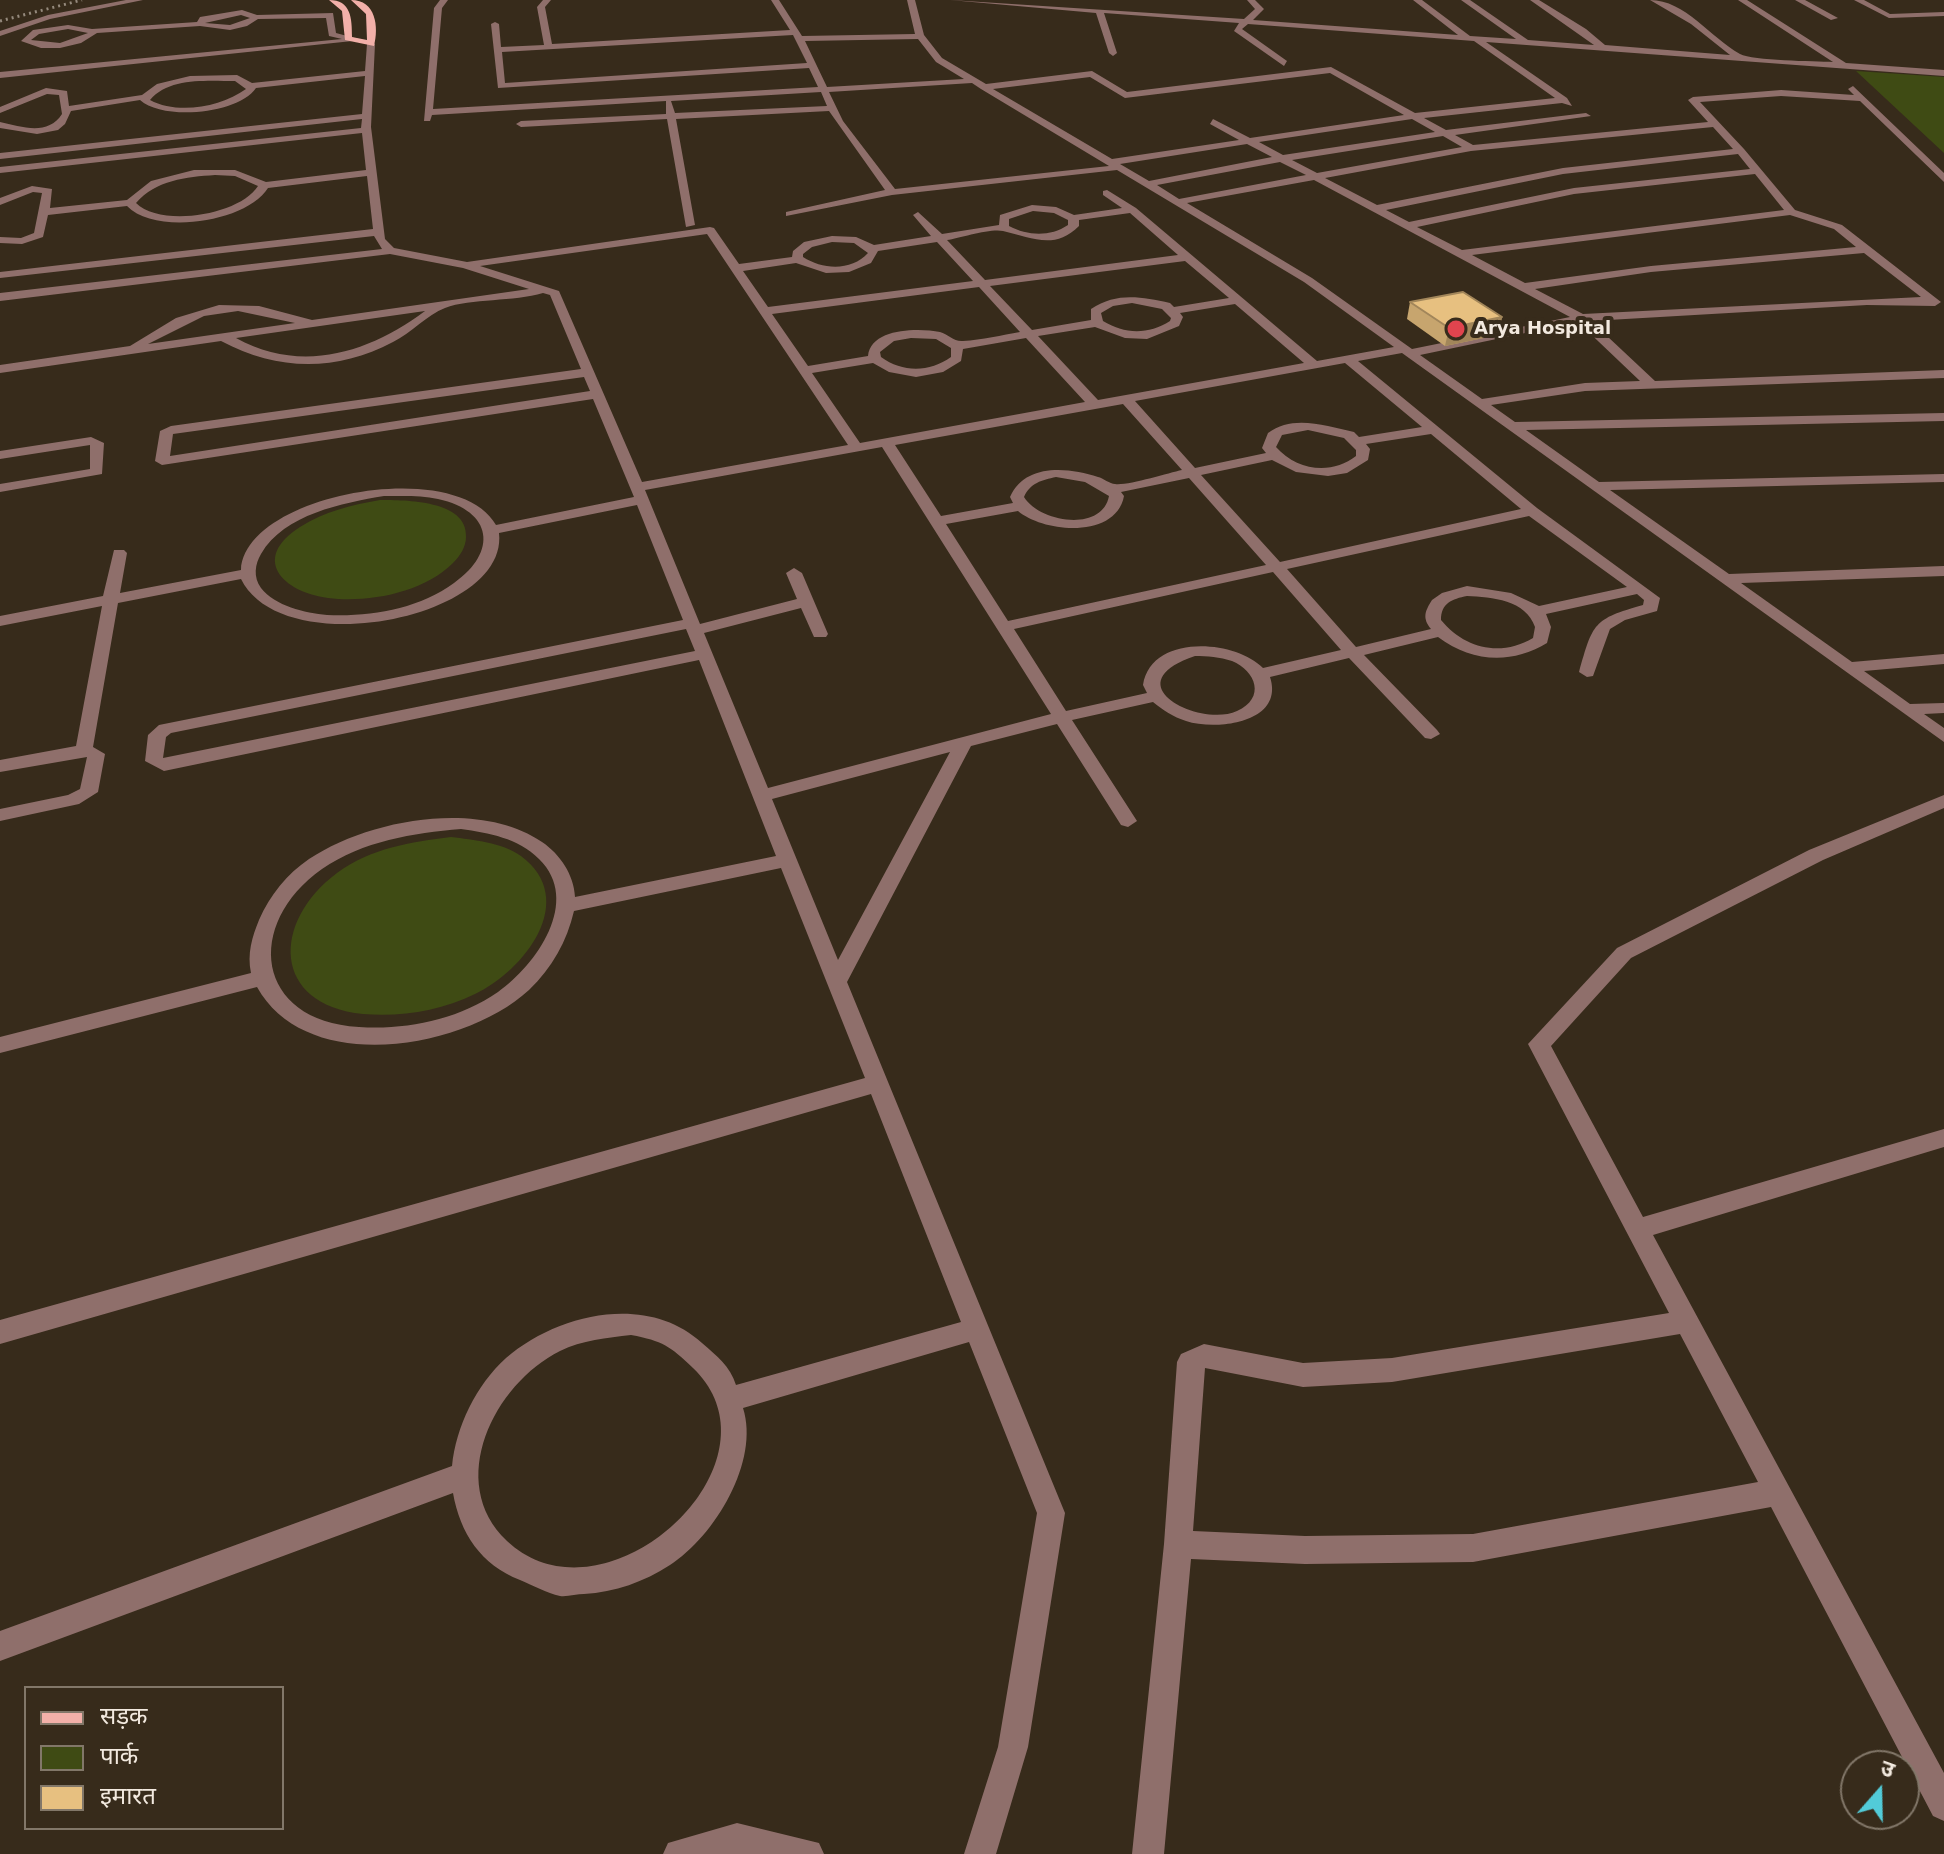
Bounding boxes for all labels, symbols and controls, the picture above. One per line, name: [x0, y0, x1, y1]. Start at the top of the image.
marker: Arya Hospital: [1445, 318, 1467, 340]
place label: Arya Hospital: [1474, 318, 1611, 340]
legend: [24, 1686, 284, 1830]
text: सड़क: [100, 1702, 148, 1730]
text: पार्क: [100, 1742, 138, 1770]
north arrow: [1840, 1750, 1920, 1830]
text: उ: [1877, 1755, 1898, 1783]
text: इमारत: [100, 1782, 156, 1810]

